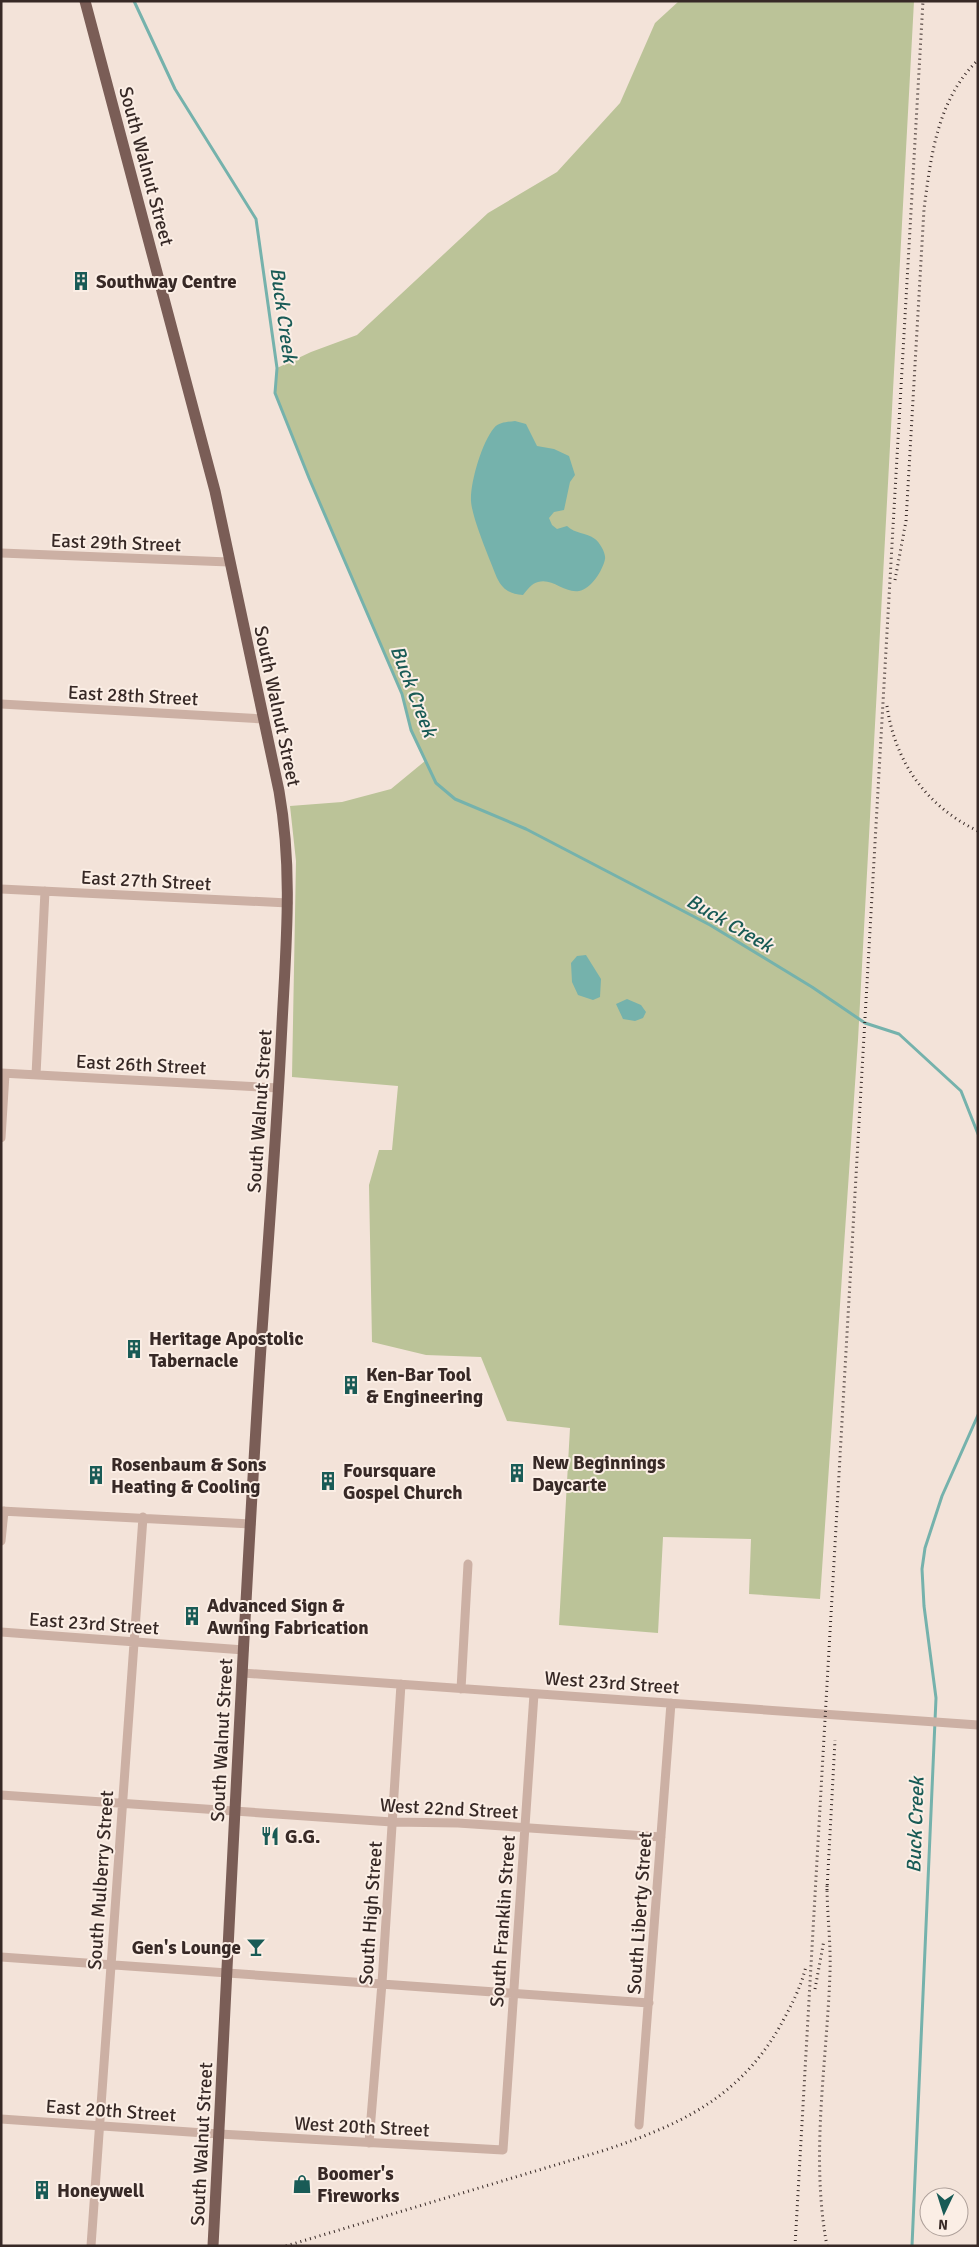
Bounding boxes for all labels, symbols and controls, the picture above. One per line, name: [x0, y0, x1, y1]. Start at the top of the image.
street label: South Walnut Street: [113, 84, 179, 249]
water label: Buck Creek: [264, 266, 303, 366]
building icon: Southway Centre: [70, 270, 92, 292]
place label: Southway Centre: [96, 270, 237, 294]
street label: East 29th Street: [50, 529, 182, 557]
street label: South Walnut Street: [248, 624, 306, 789]
water label: Buck Creek: [385, 642, 443, 742]
street label: East 28th Street: [67, 681, 199, 711]
street label: East 27th Street: [80, 866, 212, 896]
water label: Buck Creek: [682, 889, 779, 959]
street label: South Walnut Street: [242, 1028, 278, 1194]
street label: East 26th Street: [75, 1050, 207, 1080]
place label: Heritage Apostolic Tabernacle: [149, 1327, 304, 1373]
building icon: Heritage Apostolic Tabernacle: [123, 1338, 145, 1360]
place label: Ken-Bar Tool & Engineering: [366, 1363, 483, 1409]
building icon: Ken-Bar Tool & Engineering: [340, 1374, 362, 1396]
place label: New Beginnings Daycarte: [532, 1451, 665, 1497]
place label: Rosenbaum & Sons Heating & Cooling: [111, 1453, 266, 1499]
place label: Foursquare Gospel Church: [343, 1459, 462, 1505]
building icon: New Beginnings Daycarte: [506, 1462, 528, 1484]
building icon: Rosenbaum & Sons Heating & Cooling: [85, 1464, 107, 1486]
building icon: Foursquare Gospel Church: [317, 1470, 339, 1492]
place label: Advanced Sign & Awning Fabrication: [207, 1594, 369, 1640]
building icon: Advanced Sign & Awning Fabrication: [181, 1605, 203, 1627]
street label: East 23rd Street: [28, 1607, 160, 1641]
street label: South Walnut Street: [206, 1657, 238, 1822]
street label: West 23rd Street: [544, 1666, 681, 1700]
water label: Buck Creek: [901, 1775, 930, 1873]
street label: South Mulberry Street: [83, 1789, 119, 1971]
street label: West 22nd Street: [379, 1793, 519, 1825]
restaurant icon: G.G.: [259, 1825, 281, 1847]
place label: G.G.: [285, 1825, 320, 1849]
street label: South Liberty Street: [622, 1831, 658, 1995]
street label: South Franklin Street: [485, 1834, 521, 2008]
street label: South High Street: [354, 1840, 388, 1986]
place label: Gen's Lounge: [132, 1936, 241, 1960]
bar icon: Gen's Lounge: [245, 1936, 267, 1958]
street label: South Walnut Street: [186, 2061, 218, 2226]
street label: East 20th Street: [45, 2094, 177, 2128]
street label: West 20th Street: [294, 2111, 430, 2143]
place label: Boomer's Fireworks: [317, 2162, 399, 2208]
shop icon: Boomer's Fireworks: [291, 2173, 313, 2195]
building icon: Honeywell: [31, 2179, 53, 2201]
place label: Honeywell: [57, 2179, 144, 2203]
north arrow: [919, 2187, 969, 2237]
text: N: [938, 2216, 949, 2233]

